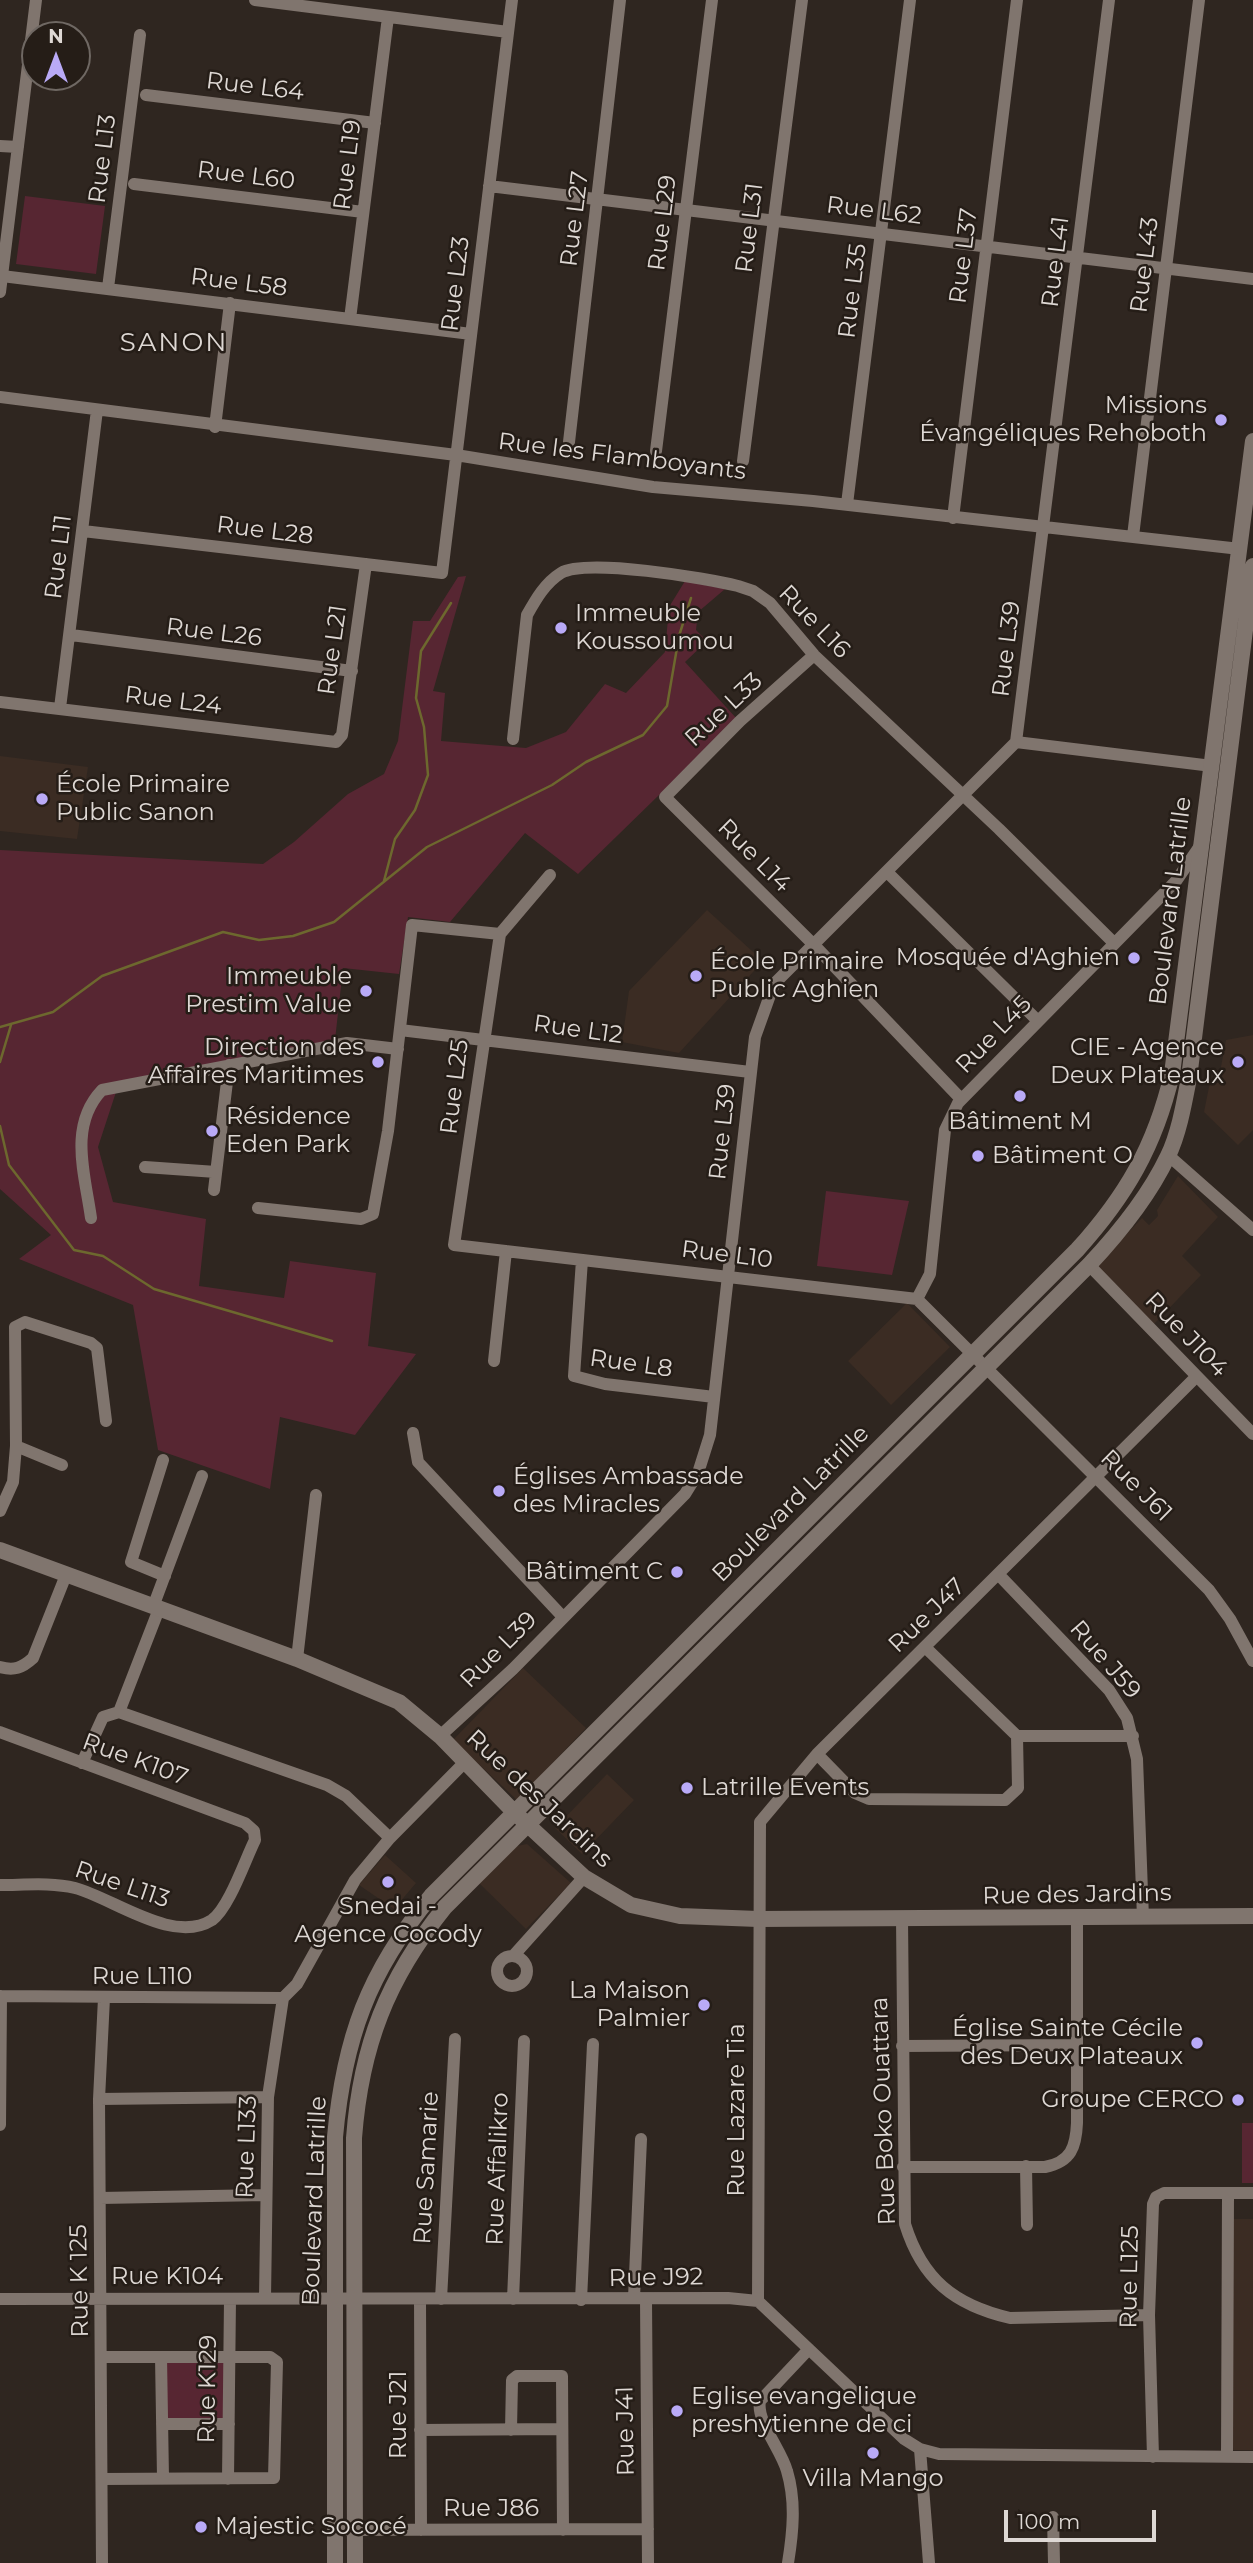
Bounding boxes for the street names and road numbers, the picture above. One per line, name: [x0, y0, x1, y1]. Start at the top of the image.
street label: Rue L64: [204, 67, 306, 107]
street label: Rue L13: [83, 113, 123, 205]
street label: Rue L19: [328, 118, 368, 212]
street label: Rue L60: [195, 156, 297, 196]
street label: Rue L27: [555, 170, 595, 268]
street label: Rue L29: [643, 173, 683, 273]
street label: Rue L31: [730, 181, 770, 275]
street label: Rue L62: [825, 191, 923, 231]
street label: Rue L37: [944, 207, 984, 305]
street label: Rue L41: [1036, 215, 1076, 309]
street label: Rue L43: [1125, 215, 1165, 315]
street label: Rue L23: [436, 235, 476, 333]
street label: Rue L35: [833, 242, 873, 340]
street label: Rue L58: [189, 263, 289, 303]
street label: Rue les Flamboyants: [496, 427, 748, 487]
street label: Rue L28: [215, 511, 315, 551]
street label: Rue L11: [40, 513, 78, 601]
street label: Rue L16: [772, 579, 856, 665]
street label: Rue L39: [987, 599, 1027, 699]
street label: Rue L21: [312, 603, 354, 697]
street label: Rue L26: [164, 613, 264, 653]
street label: Rue L33: [679, 667, 769, 753]
street label: Rue L24: [123, 681, 223, 721]
street label: Boulevard Latrille: [1144, 795, 1198, 1007]
street label: Rue L14: [711, 813, 797, 899]
street label: Rue L45: [950, 990, 1038, 1080]
street label: Rue L12: [532, 1009, 624, 1051]
street label: Rue L25: [435, 1038, 475, 1136]
street label: Rue L39: [704, 1082, 742, 1182]
street label: Rue L10: [680, 1235, 774, 1275]
street label: Rue J104: [1139, 1287, 1233, 1383]
street label: Rue L8: [588, 1344, 674, 1384]
street label: Boulevard Latrille: [707, 1420, 875, 1588]
street label: Rue J61: [1094, 1444, 1178, 1528]
street label: Rue J47: [883, 1573, 971, 1659]
street label: Rue L39: [455, 1606, 543, 1694]
street label: Rue J59: [1063, 1615, 1147, 1705]
street label: Rue des Jardins: [460, 1724, 618, 1874]
street label: Rue K107: [78, 1728, 192, 1792]
street label: Rue L113: [71, 1855, 173, 1915]
street label: Rue des Jardins: [982, 1879, 1172, 1911]
street label: Rue L110: [92, 1963, 192, 1991]
street label: Rue Boko Ouattara: [866, 1996, 902, 2226]
street label: Rue Lazare Tia: [723, 2023, 751, 2197]
street label: Rue Samarie: [409, 2091, 445, 2245]
street label: Rue Affalikro: [481, 2092, 515, 2246]
street label: Rue L133: [231, 2095, 263, 2199]
street label: Boulevard Latrille: [297, 2096, 333, 2306]
street label: Rue K 125: [65, 2224, 95, 2338]
street label: Rue L125: [1115, 2225, 1145, 2329]
street label: Rue K104: [111, 2263, 223, 2291]
street label: Rue J92: [608, 2263, 704, 2293]
street label: Rue K129: [193, 2334, 223, 2444]
street label: Rue J21: [385, 2371, 413, 2459]
street label: Rue J41: [611, 2386, 641, 2476]
street label: Rue J86: [443, 2495, 539, 2523]

